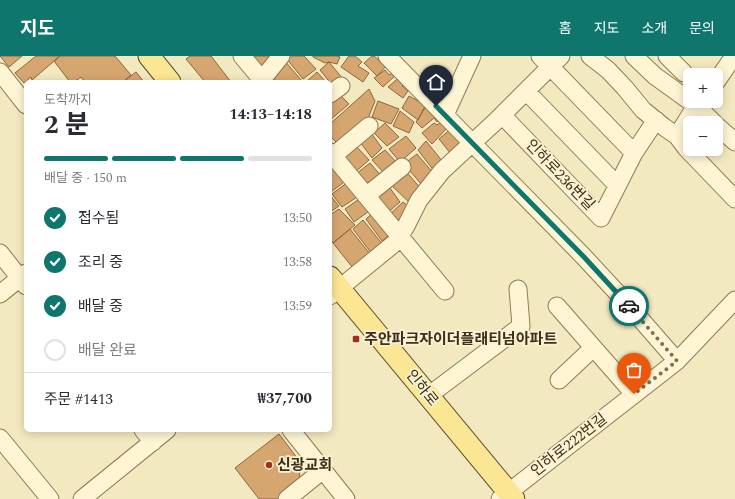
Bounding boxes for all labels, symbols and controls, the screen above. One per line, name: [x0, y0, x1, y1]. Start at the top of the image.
text: 지도: [20, 15, 55, 44]
text: 홈: [559, 18, 572, 39]
text: 지도: [594, 18, 619, 39]
text: 소개: [641, 18, 667, 39]
text: 문의: [689, 18, 715, 39]
pin: [419, 65, 453, 106]
map controls: [683, 68, 723, 156]
button: +: [683, 68, 723, 108]
icon: home: [425, 71, 447, 93]
text: 도착까지: [44, 90, 92, 110]
text: 14:13–14:18: [229, 103, 312, 126]
text: 2 분: [44, 105, 89, 145]
button: −: [683, 116, 723, 156]
street label: 인하로236번길: [520, 134, 600, 216]
text: 배달 중 · 150 m: [44, 168, 127, 188]
icon: check: [44, 207, 66, 229]
text: 접수됨: [78, 207, 119, 230]
text: 13:50: [283, 208, 312, 228]
icon: check: [44, 251, 66, 273]
text: 조리 중: [78, 251, 123, 274]
text: 13:58: [283, 252, 312, 272]
courier: [609, 286, 649, 326]
icon: check: [44, 295, 66, 317]
text: 배달 중: [78, 295, 123, 318]
icon: car: [618, 295, 640, 317]
text: 13:59: [283, 296, 312, 316]
place label: 주안파크자이더플래티넘아파트: [364, 328, 557, 351]
marker: 주안파크자이더플래티넘아파트: [351, 334, 361, 344]
text: 배달 완료: [78, 339, 137, 362]
pin: [617, 353, 651, 394]
icon: bag: [623, 359, 645, 381]
street label: 인하로: [400, 365, 444, 411]
text: ₩37,700: [257, 387, 312, 410]
text: 주문 #1413: [44, 388, 113, 411]
street label: 인하로222번길: [526, 408, 612, 482]
place label: 신광교회: [277, 454, 332, 477]
marker: 신광교회: [264, 460, 274, 470]

